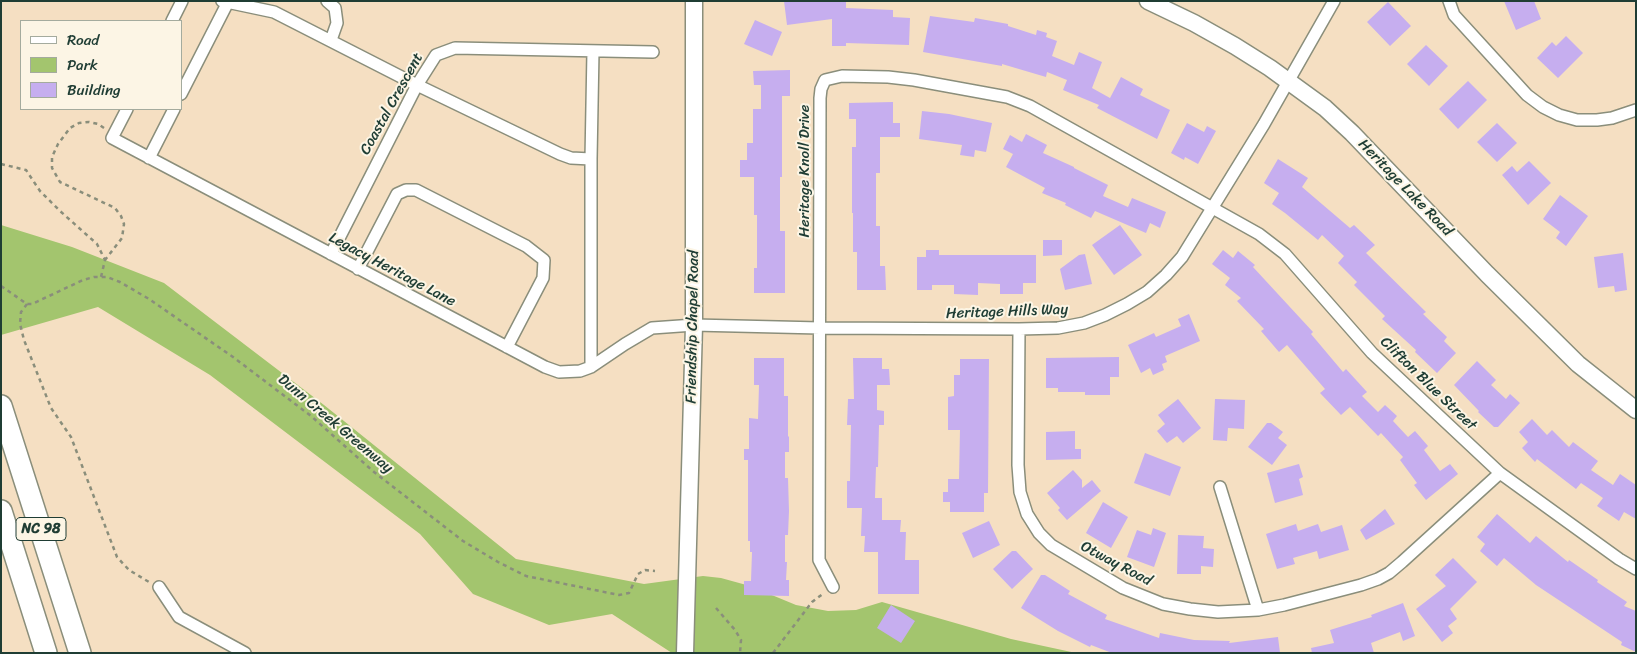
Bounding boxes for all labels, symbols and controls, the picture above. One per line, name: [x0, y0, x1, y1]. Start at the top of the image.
legend: [20, 20, 182, 110]
text: Road: [67, 27, 99, 53]
street label: Coastal Crescent: [357, 50, 427, 158]
text: Park: [67, 52, 98, 78]
text: Building: [67, 77, 121, 103]
street label: Heritage Knoll Drive: [796, 104, 814, 238]
street label: Heritage Lake Road: [1354, 136, 1456, 240]
street label: Legacy Heritage Lane: [326, 229, 458, 311]
street label: Friendship Chapel Road: [683, 250, 703, 404]
street label: Heritage Hills Way: [946, 301, 1068, 323]
street label: Clifton Blue Street: [1376, 333, 1480, 435]
street label: Dunn Creek Greenway: [274, 371, 396, 477]
road number: NC 98: [16, 518, 66, 540]
street label: Otway Road: [1077, 538, 1155, 590]

